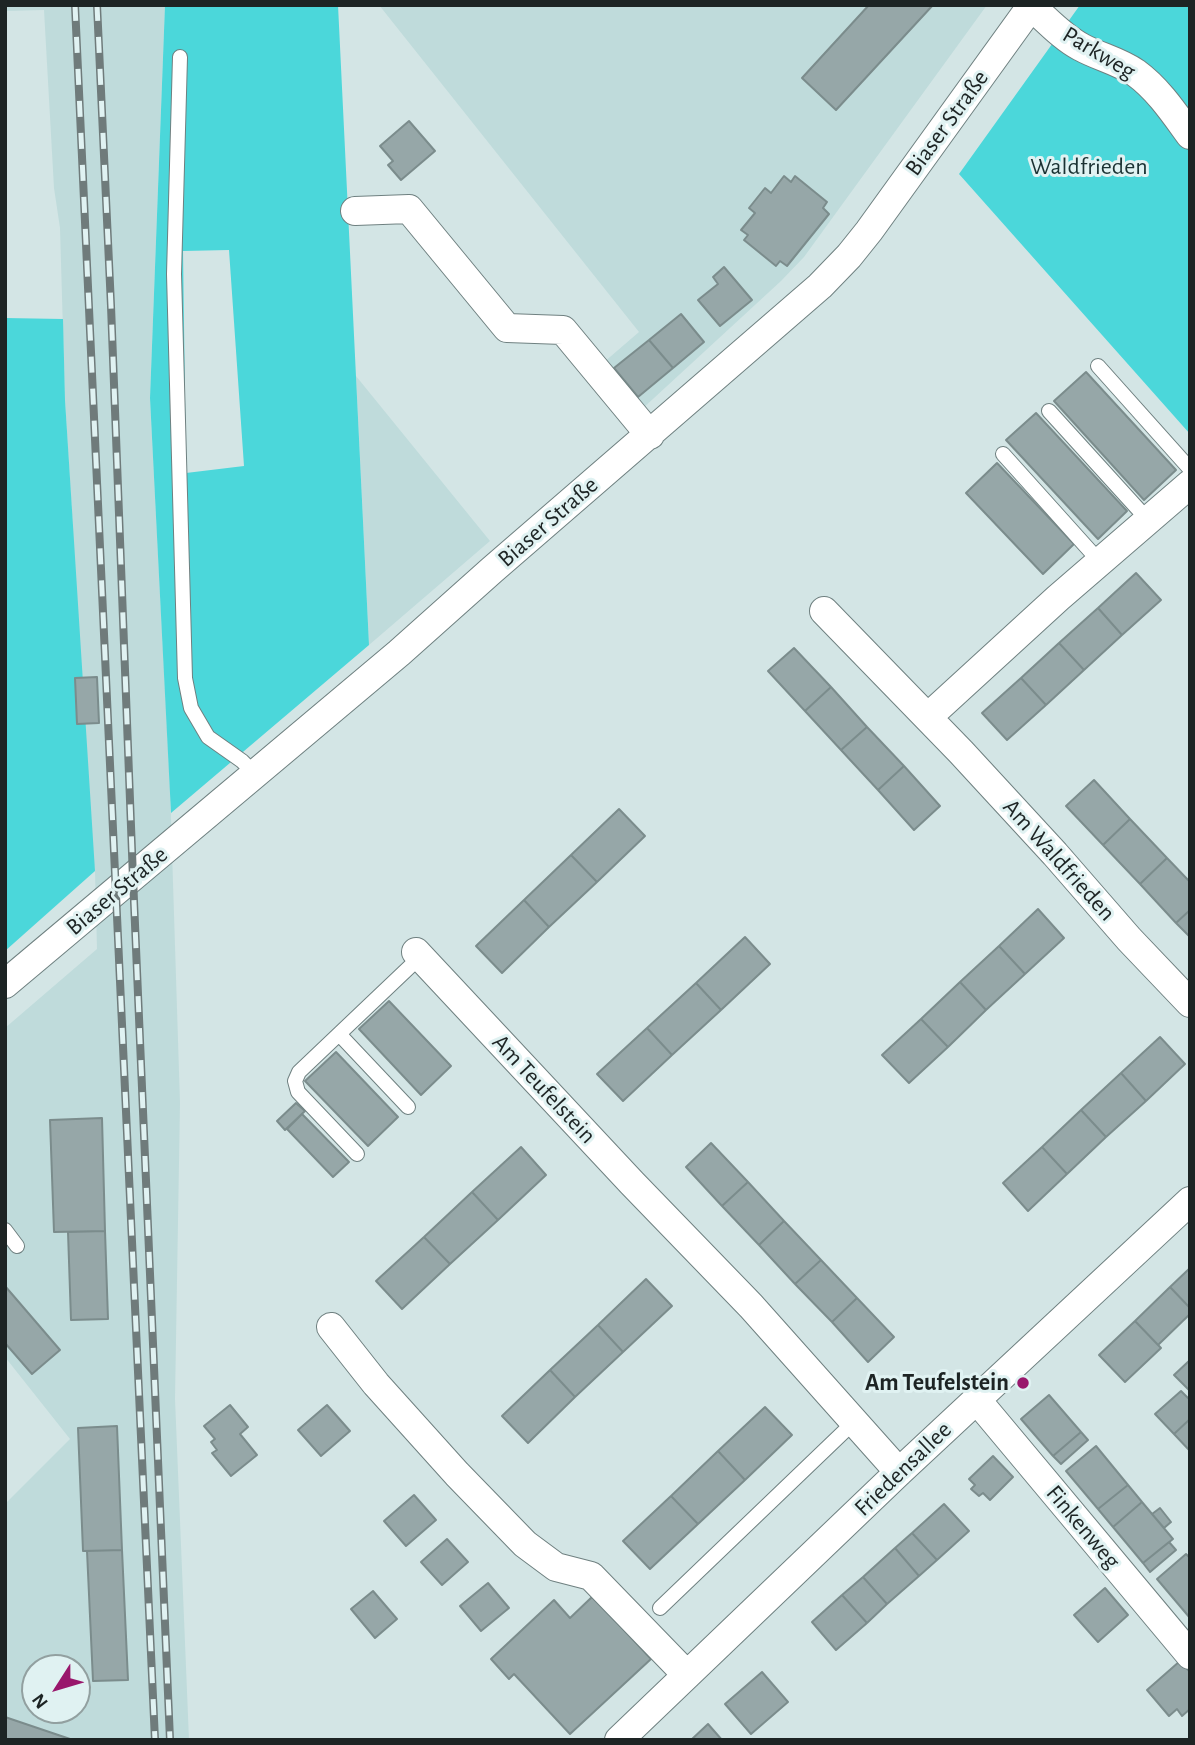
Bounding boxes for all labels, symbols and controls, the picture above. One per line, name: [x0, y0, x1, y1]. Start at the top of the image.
street label: Parkweg: [1057, 20, 1141, 86]
street label: Biaser Straße: [899, 65, 995, 181]
park label: Waldfrieden: [1030, 153, 1148, 181]
street label: Biaser Straße: [492, 471, 604, 573]
street label: Am Waldfrieden: [997, 793, 1121, 927]
street label: Biaser Straße: [60, 840, 174, 942]
street label: Am Teufelstein: [486, 1028, 602, 1150]
place label: Am Teufelstein: [865, 1369, 1009, 1397]
marker: Am Teufelstein: [1015, 1375, 1031, 1391]
street label: Friedensallee: [848, 1416, 958, 1522]
street label: Finkenweg: [1040, 1479, 1126, 1575]
north arrow: [21, 1654, 91, 1724]
text: N: [29, 1690, 52, 1712]

